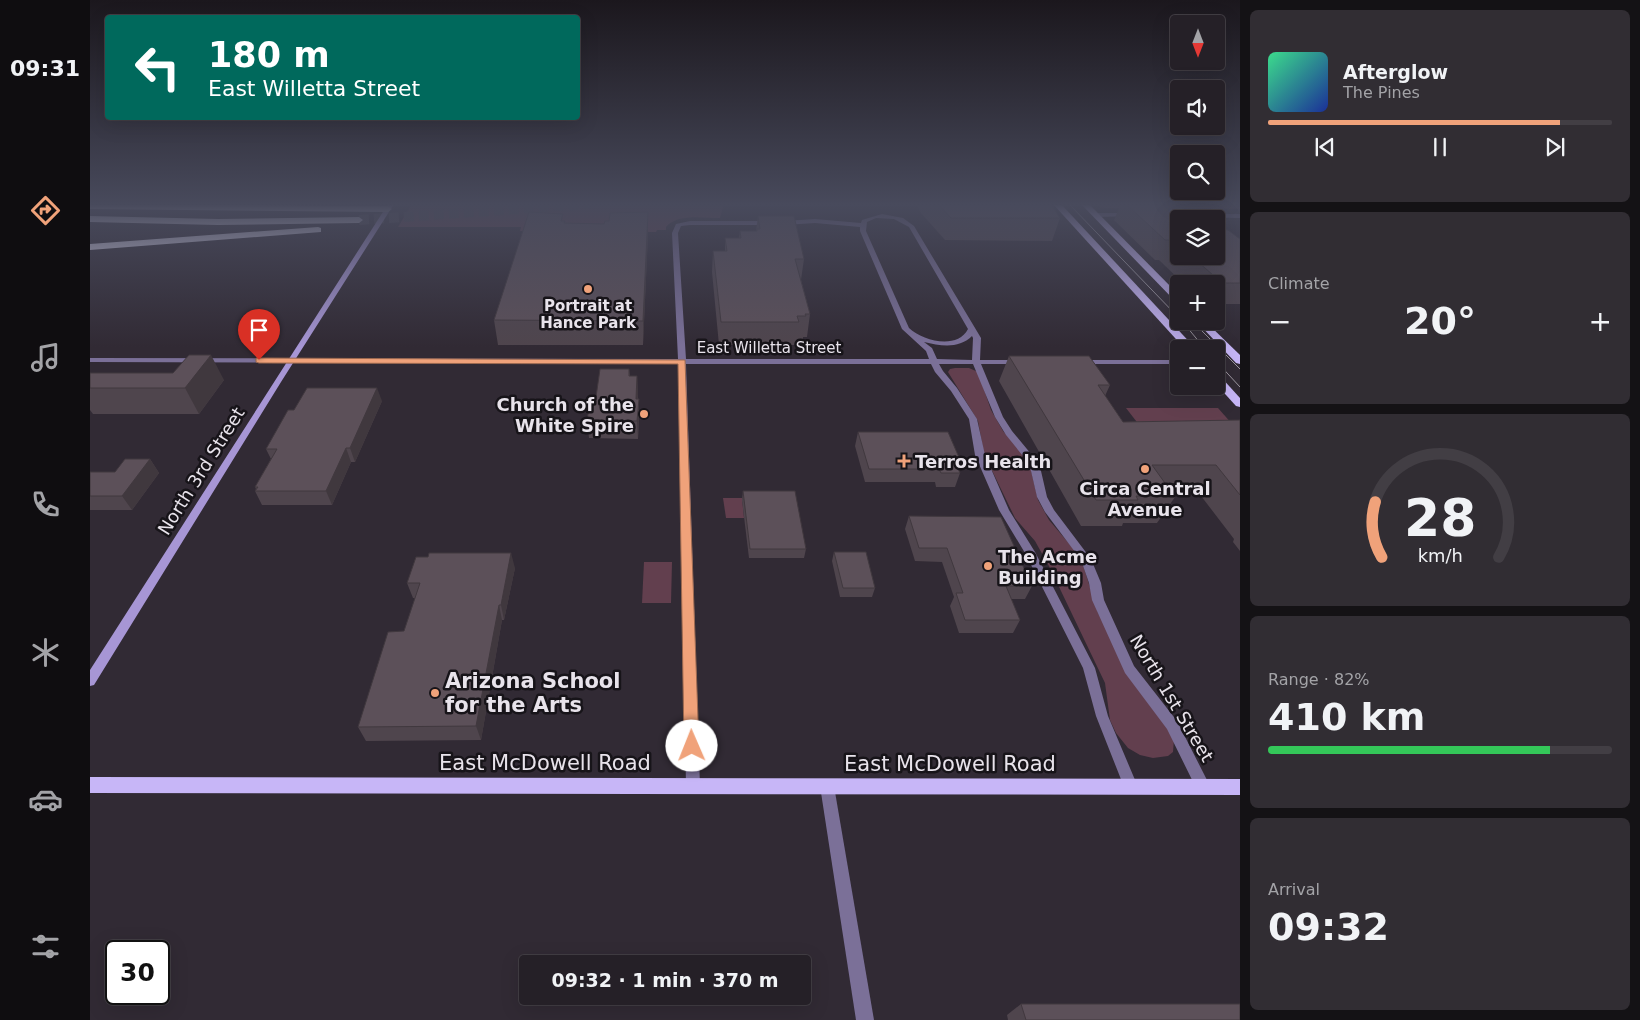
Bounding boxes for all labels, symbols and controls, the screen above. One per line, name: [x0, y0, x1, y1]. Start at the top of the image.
north arrow: [1170, 15, 1225, 70]
map controls: [1170, 15, 1225, 395]
icon: left: [125, 35, 190, 100]
text: 180 m: [208, 35, 330, 75]
text: 09:31: [10, 56, 80, 81]
text: Afterglow: [1343, 61, 1448, 83]
text: East Willetta Street: [208, 76, 420, 101]
button: sound: [1170, 80, 1225, 135]
text: The Pines: [1343, 83, 1420, 102]
icon: previous: [1311, 133, 1339, 161]
icon: pause: [1426, 133, 1454, 161]
icon: next: [1541, 133, 1569, 161]
button: search: [1170, 145, 1225, 200]
icon: directions: [28, 193, 63, 228]
button: layers: [1170, 210, 1225, 265]
text: Climate: [1268, 274, 1330, 293]
button: +: [1170, 275, 1225, 330]
marker: Portrait at Hance Park: [582, 283, 594, 295]
place label: Portrait at Hance Park: [540, 297, 637, 332]
text: 20°: [1404, 299, 1476, 343]
text: −: [1268, 305, 1291, 338]
text: +: [1589, 305, 1612, 338]
pin: [238, 309, 280, 360]
icon: arrive: [245, 316, 273, 344]
street label: East Willetta Street: [697, 339, 841, 357]
icon: music: [28, 340, 63, 375]
button: −: [1170, 340, 1225, 395]
place label: Church of the White Spire: [496, 394, 634, 436]
street label: North 3rd Street: [153, 403, 249, 539]
marker: Church of the White Spire: [638, 408, 650, 420]
place label: Terros Health: [915, 451, 1051, 472]
marker: Terros Health: [897, 454, 911, 468]
marker: Circa Central Avenue: [1139, 463, 1151, 475]
place label: Circa Central Avenue: [1079, 478, 1211, 520]
icon: phone: [28, 487, 63, 522]
text: 28: [1404, 488, 1476, 548]
text: km/h: [1417, 545, 1463, 566]
place label: The Acme Building: [998, 546, 1097, 588]
marker: The Acme Building: [982, 560, 994, 572]
street label: North 1st Street: [1126, 631, 1218, 765]
icon: climate: [28, 635, 63, 670]
place label: Arizona School for the Arts: [445, 669, 620, 717]
text: Range · 82%: [1268, 670, 1370, 689]
marker: Arizona School for the Arts: [429, 687, 441, 699]
text: 410 km: [1268, 695, 1425, 739]
position arrow: [665, 719, 717, 771]
street label: East McDowell Road: [439, 751, 651, 775]
street label: East McDowell Road: [844, 752, 1056, 776]
icon: car: [28, 782, 63, 817]
text: Arrival: [1268, 880, 1320, 899]
text: 09:32: [1268, 905, 1389, 949]
icon: filters: [28, 929, 63, 964]
speed limit sign: 30: [105, 940, 170, 1005]
text: 09:32 · 1 min · 370 m: [551, 969, 779, 991]

